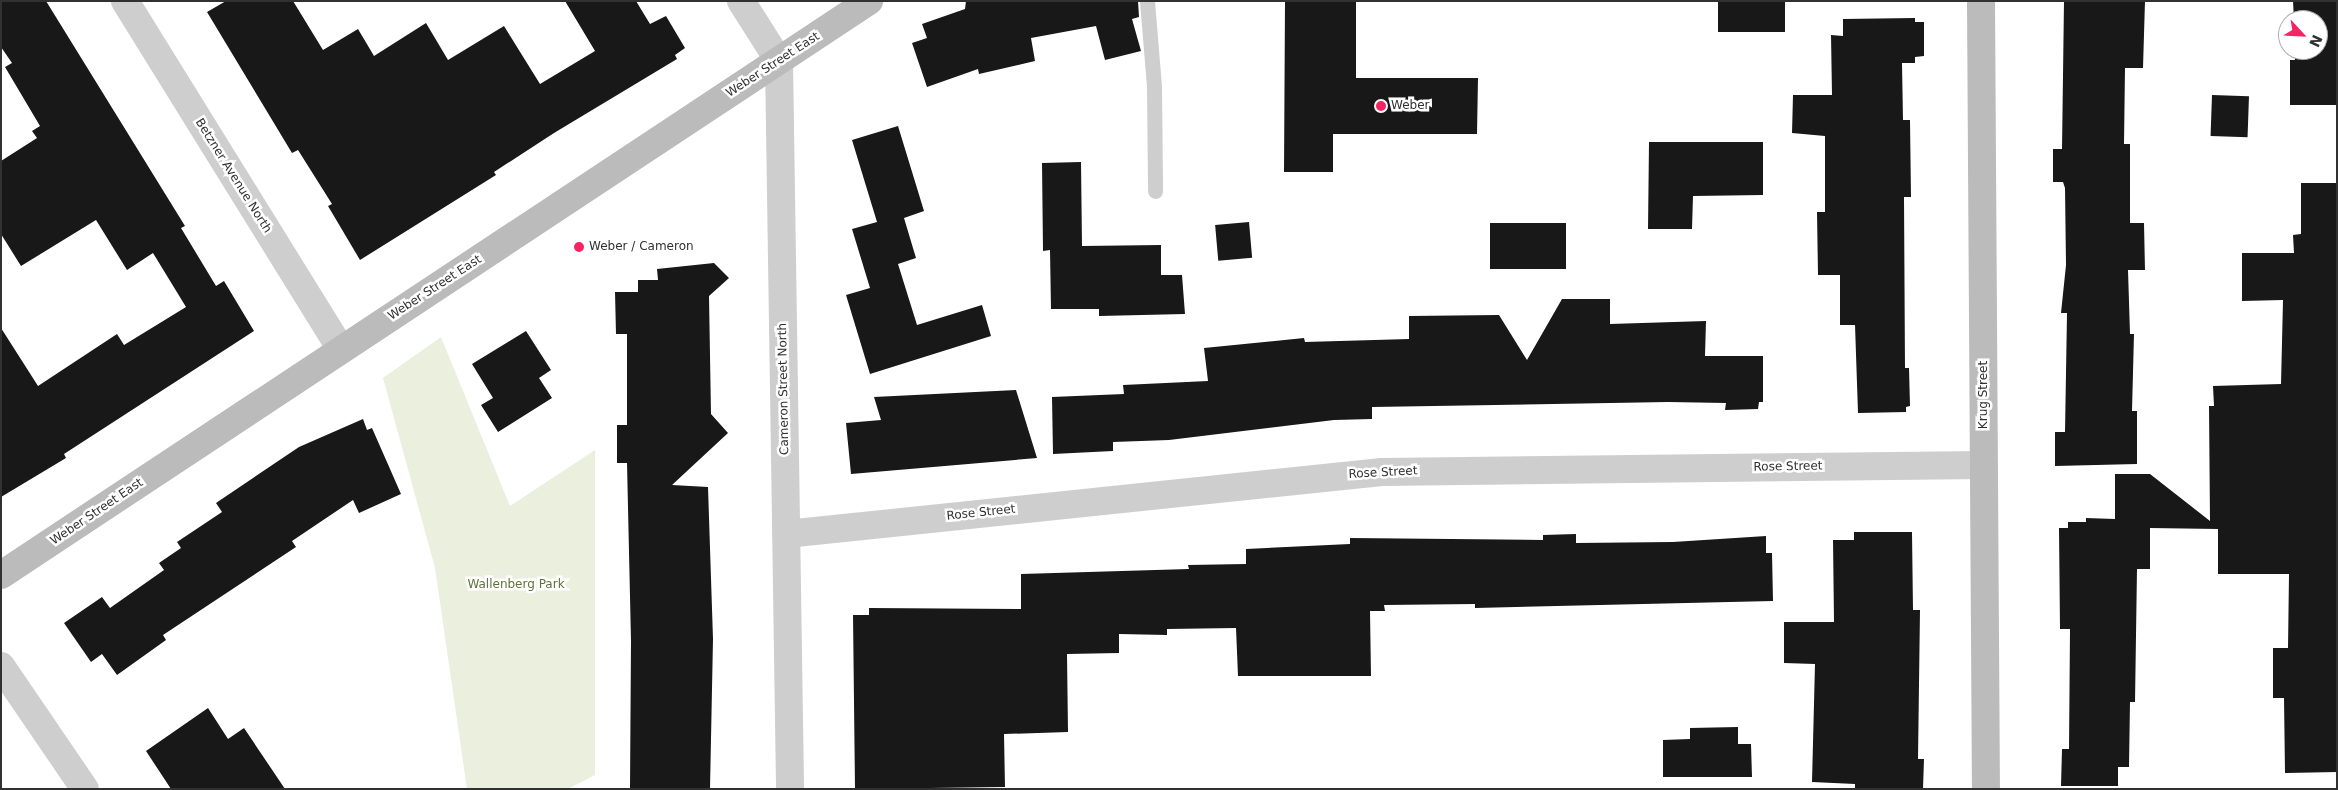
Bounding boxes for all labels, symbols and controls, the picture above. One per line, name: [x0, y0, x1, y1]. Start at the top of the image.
north arrow: [2278, 10, 2328, 60]
street label: Weber Street East: [724, 29, 822, 101]
text: N: [2306, 32, 2325, 50]
place label: Weber: [1391, 99, 1429, 113]
marker: Weber: [1375, 100, 1387, 112]
street label: Betzner Avenue North: [192, 116, 274, 236]
place label: Weber / Cameron: [589, 240, 694, 254]
marker: Weber / Cameron: [573, 241, 585, 253]
street label: Weber Street East: [386, 252, 484, 324]
street label: Cameron Street North: [776, 323, 792, 455]
street label: Krug Street: [1977, 361, 1991, 429]
street label: Rose Street: [1753, 459, 1823, 475]
street label: Rose Street: [1348, 464, 1418, 482]
street label: Weber Street East: [48, 476, 146, 548]
street label: Rose Street: [946, 502, 1016, 524]
park label: Wallenberg Park: [467, 578, 565, 592]

